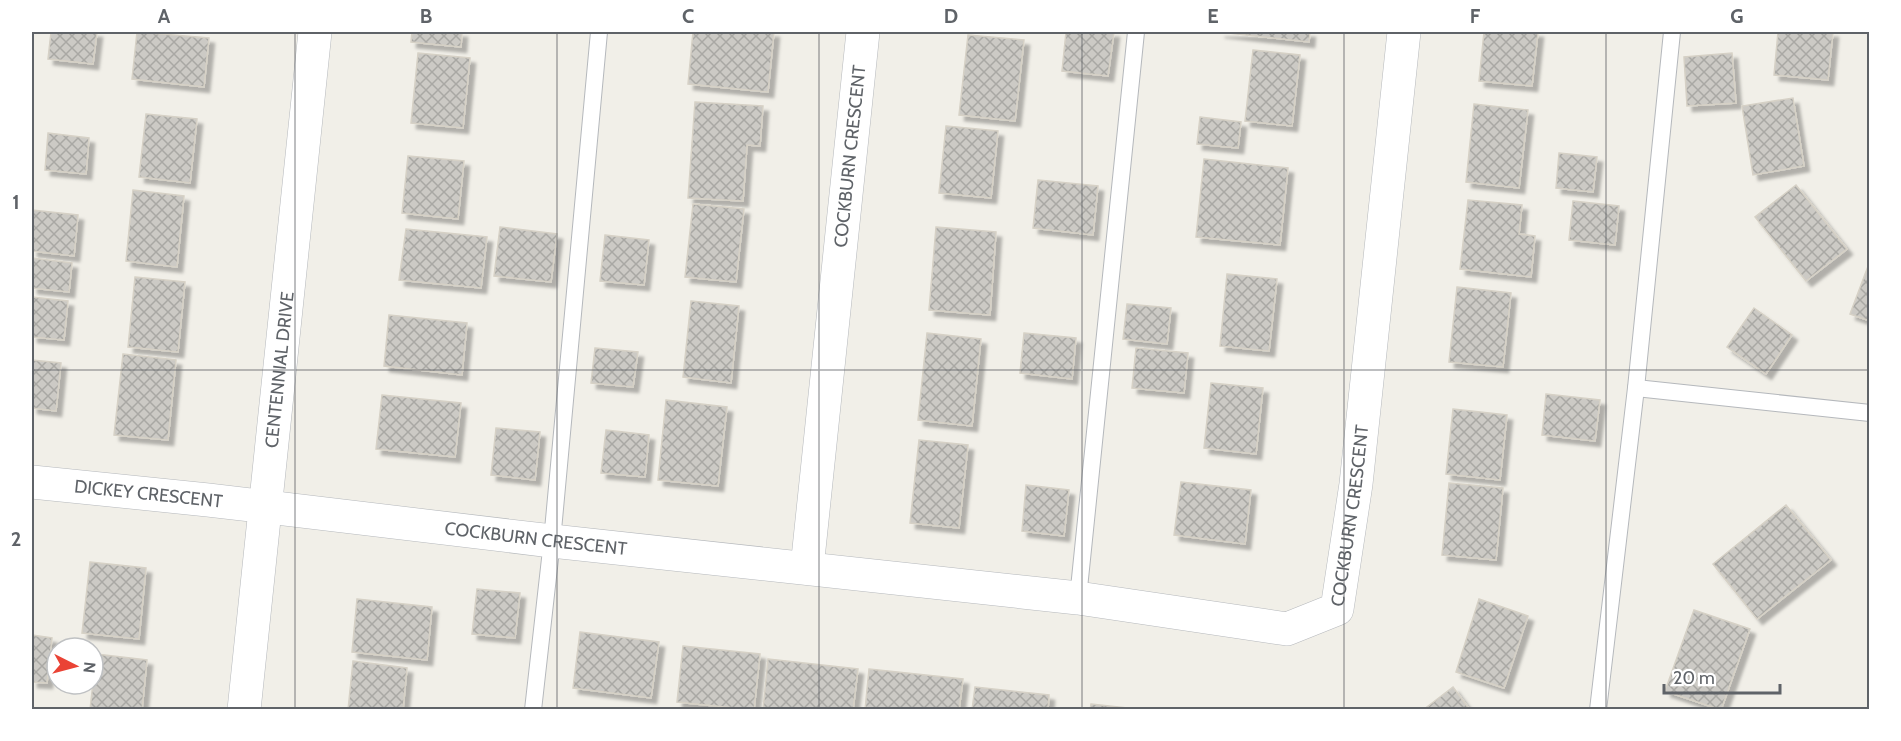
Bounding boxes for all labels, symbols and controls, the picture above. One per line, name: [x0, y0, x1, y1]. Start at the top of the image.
text: A: [158, 4, 171, 28]
text: B: [420, 4, 432, 28]
text: C: [682, 4, 694, 28]
text: D: [944, 4, 958, 28]
text: E: [1207, 4, 1219, 28]
text: F: [1470, 4, 1481, 28]
text: G: [1730, 4, 1744, 28]
street label: COCKBURN CRESCENT: [830, 64, 871, 249]
text: 1: [12, 190, 20, 214]
street label: CENTENNIAL DRIVE: [261, 291, 299, 449]
street label: COCKBURN CRESCENT: [1327, 423, 1373, 608]
street label: DICKEY CRESCENT: [73, 475, 224, 513]
street label: COCKBURN CRESCENT: [443, 517, 628, 560]
text: 2: [11, 527, 21, 551]
north arrow: [45, 636, 105, 696]
scale bar: [1664, 657, 1780, 695]
text: N: [79, 661, 99, 674]
text: 20 m: [1673, 667, 1715, 689]

